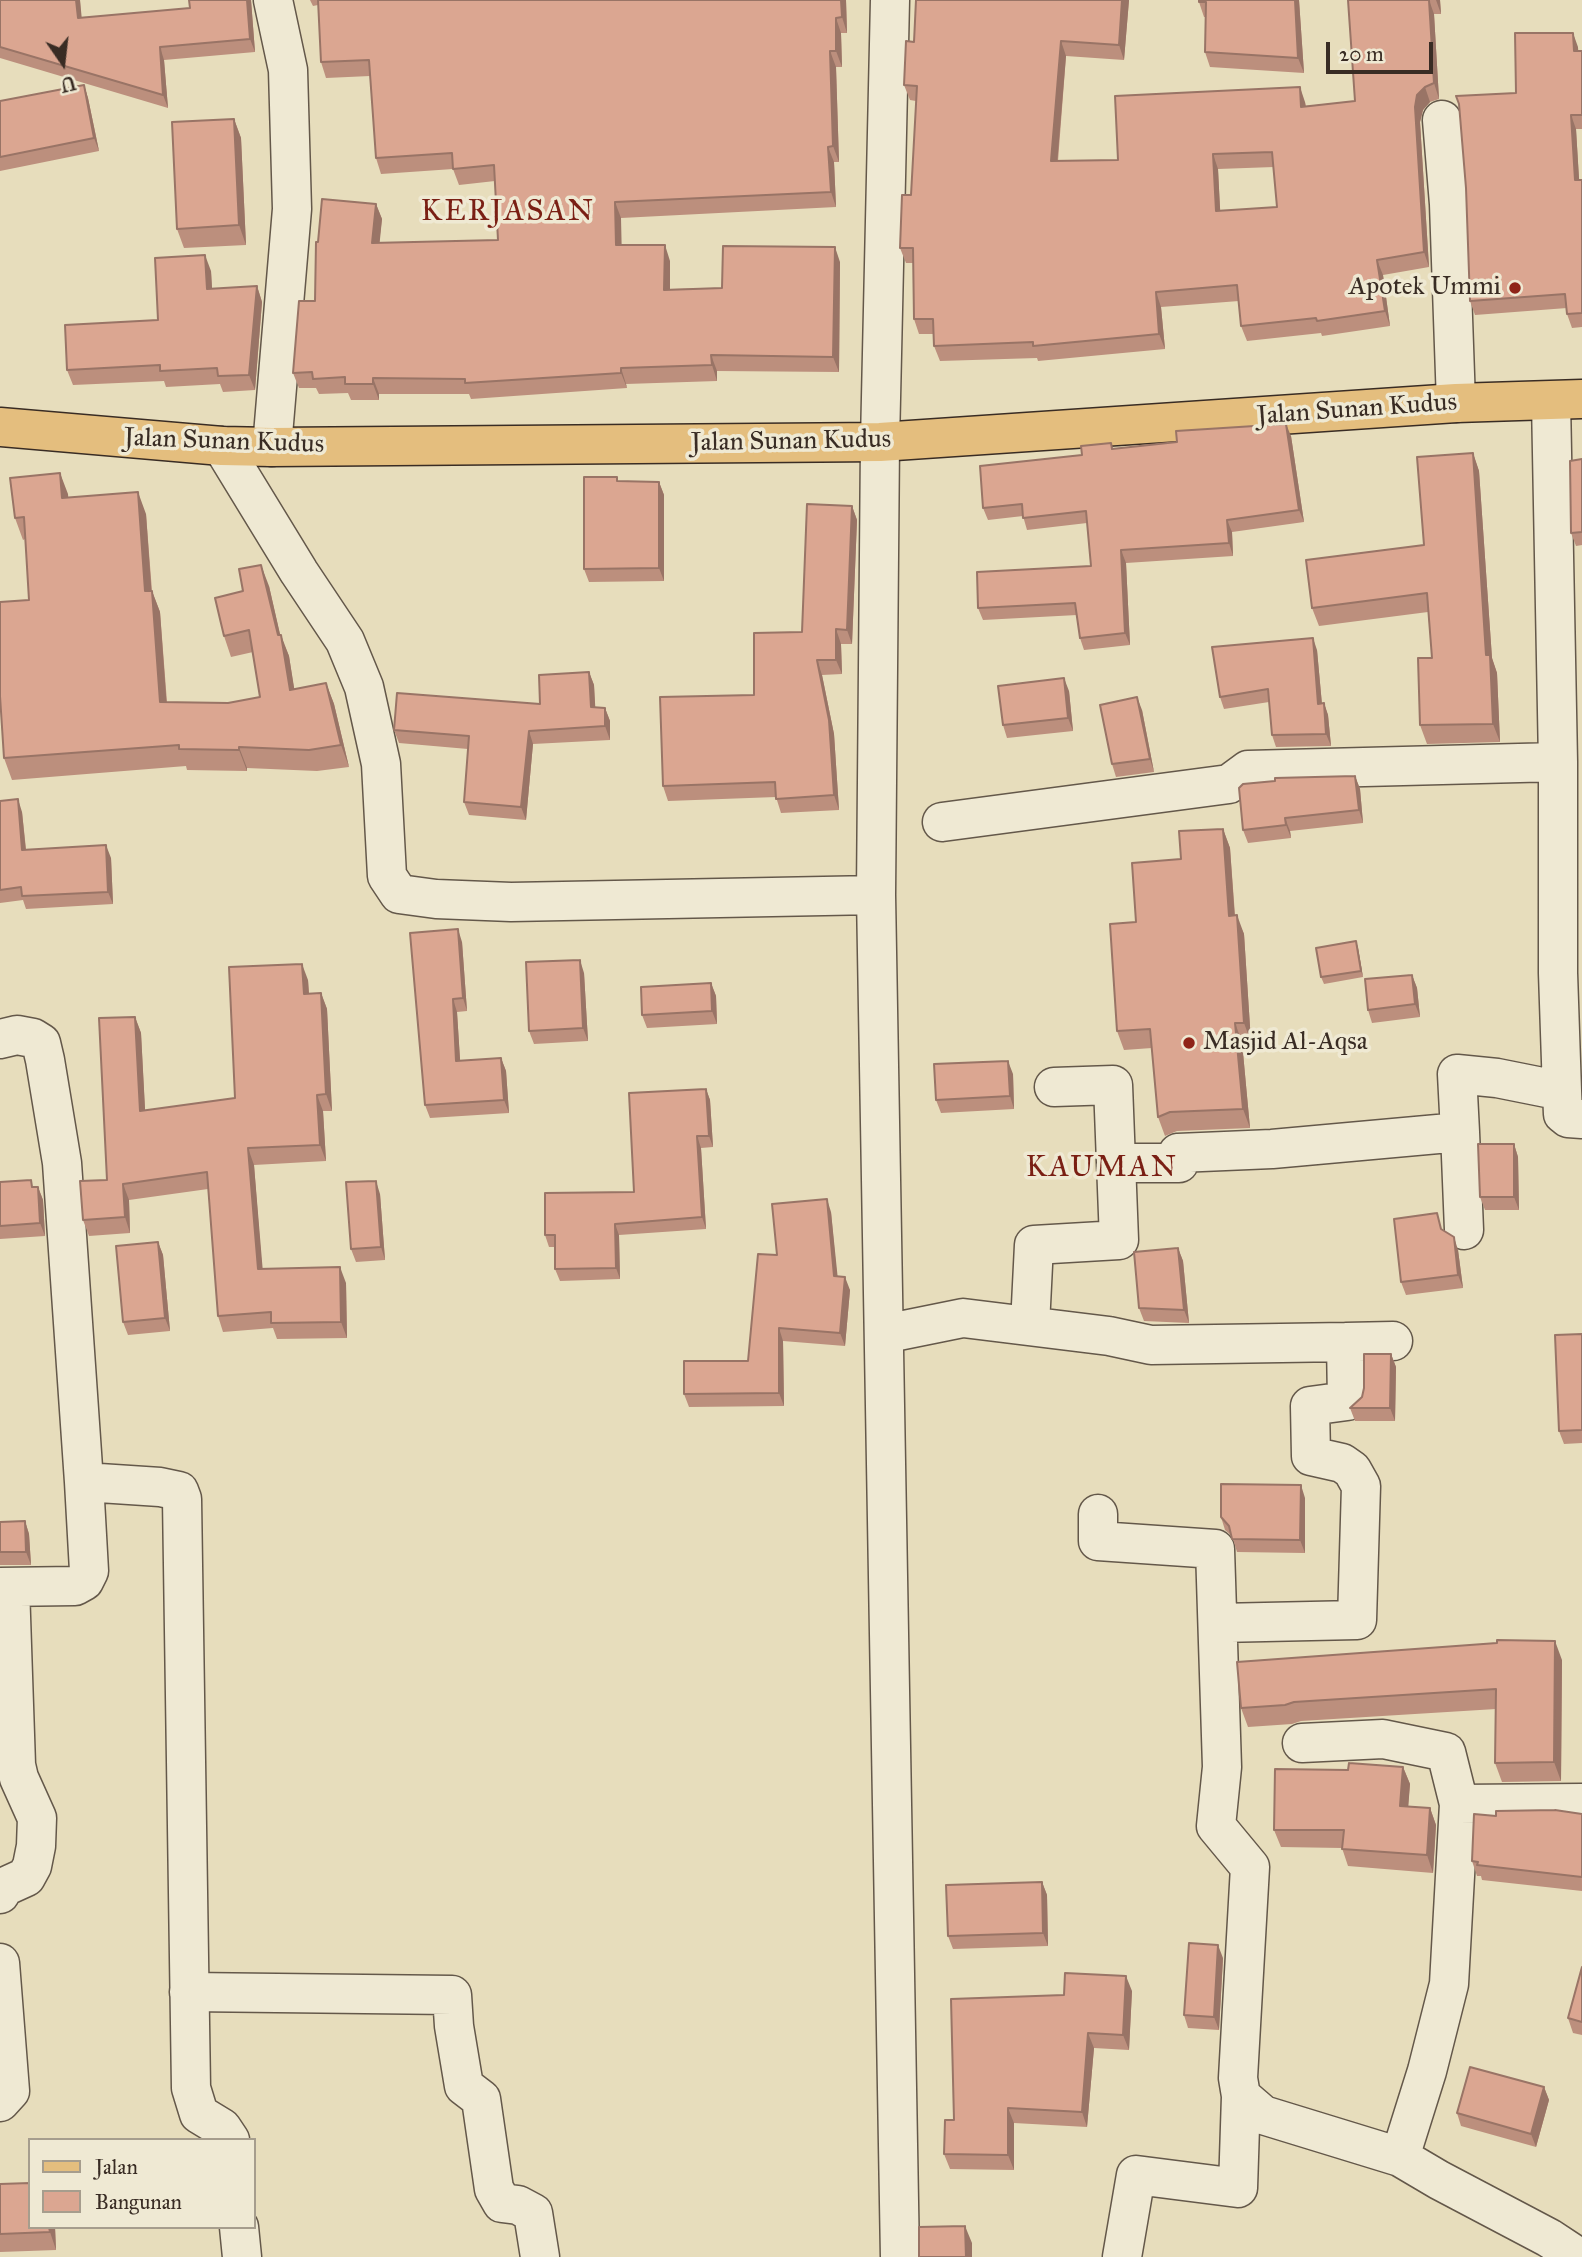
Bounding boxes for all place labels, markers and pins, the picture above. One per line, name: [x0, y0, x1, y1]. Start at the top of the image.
place label: Apotek Ummi: [1349, 272, 1501, 304]
marker: Apotek Ummi: [1507, 280, 1523, 296]
place label: Masjid Al-Aqsa: [1203, 1027, 1368, 1059]
marker: Masjid Al-Aqsa: [1181, 1035, 1197, 1051]

